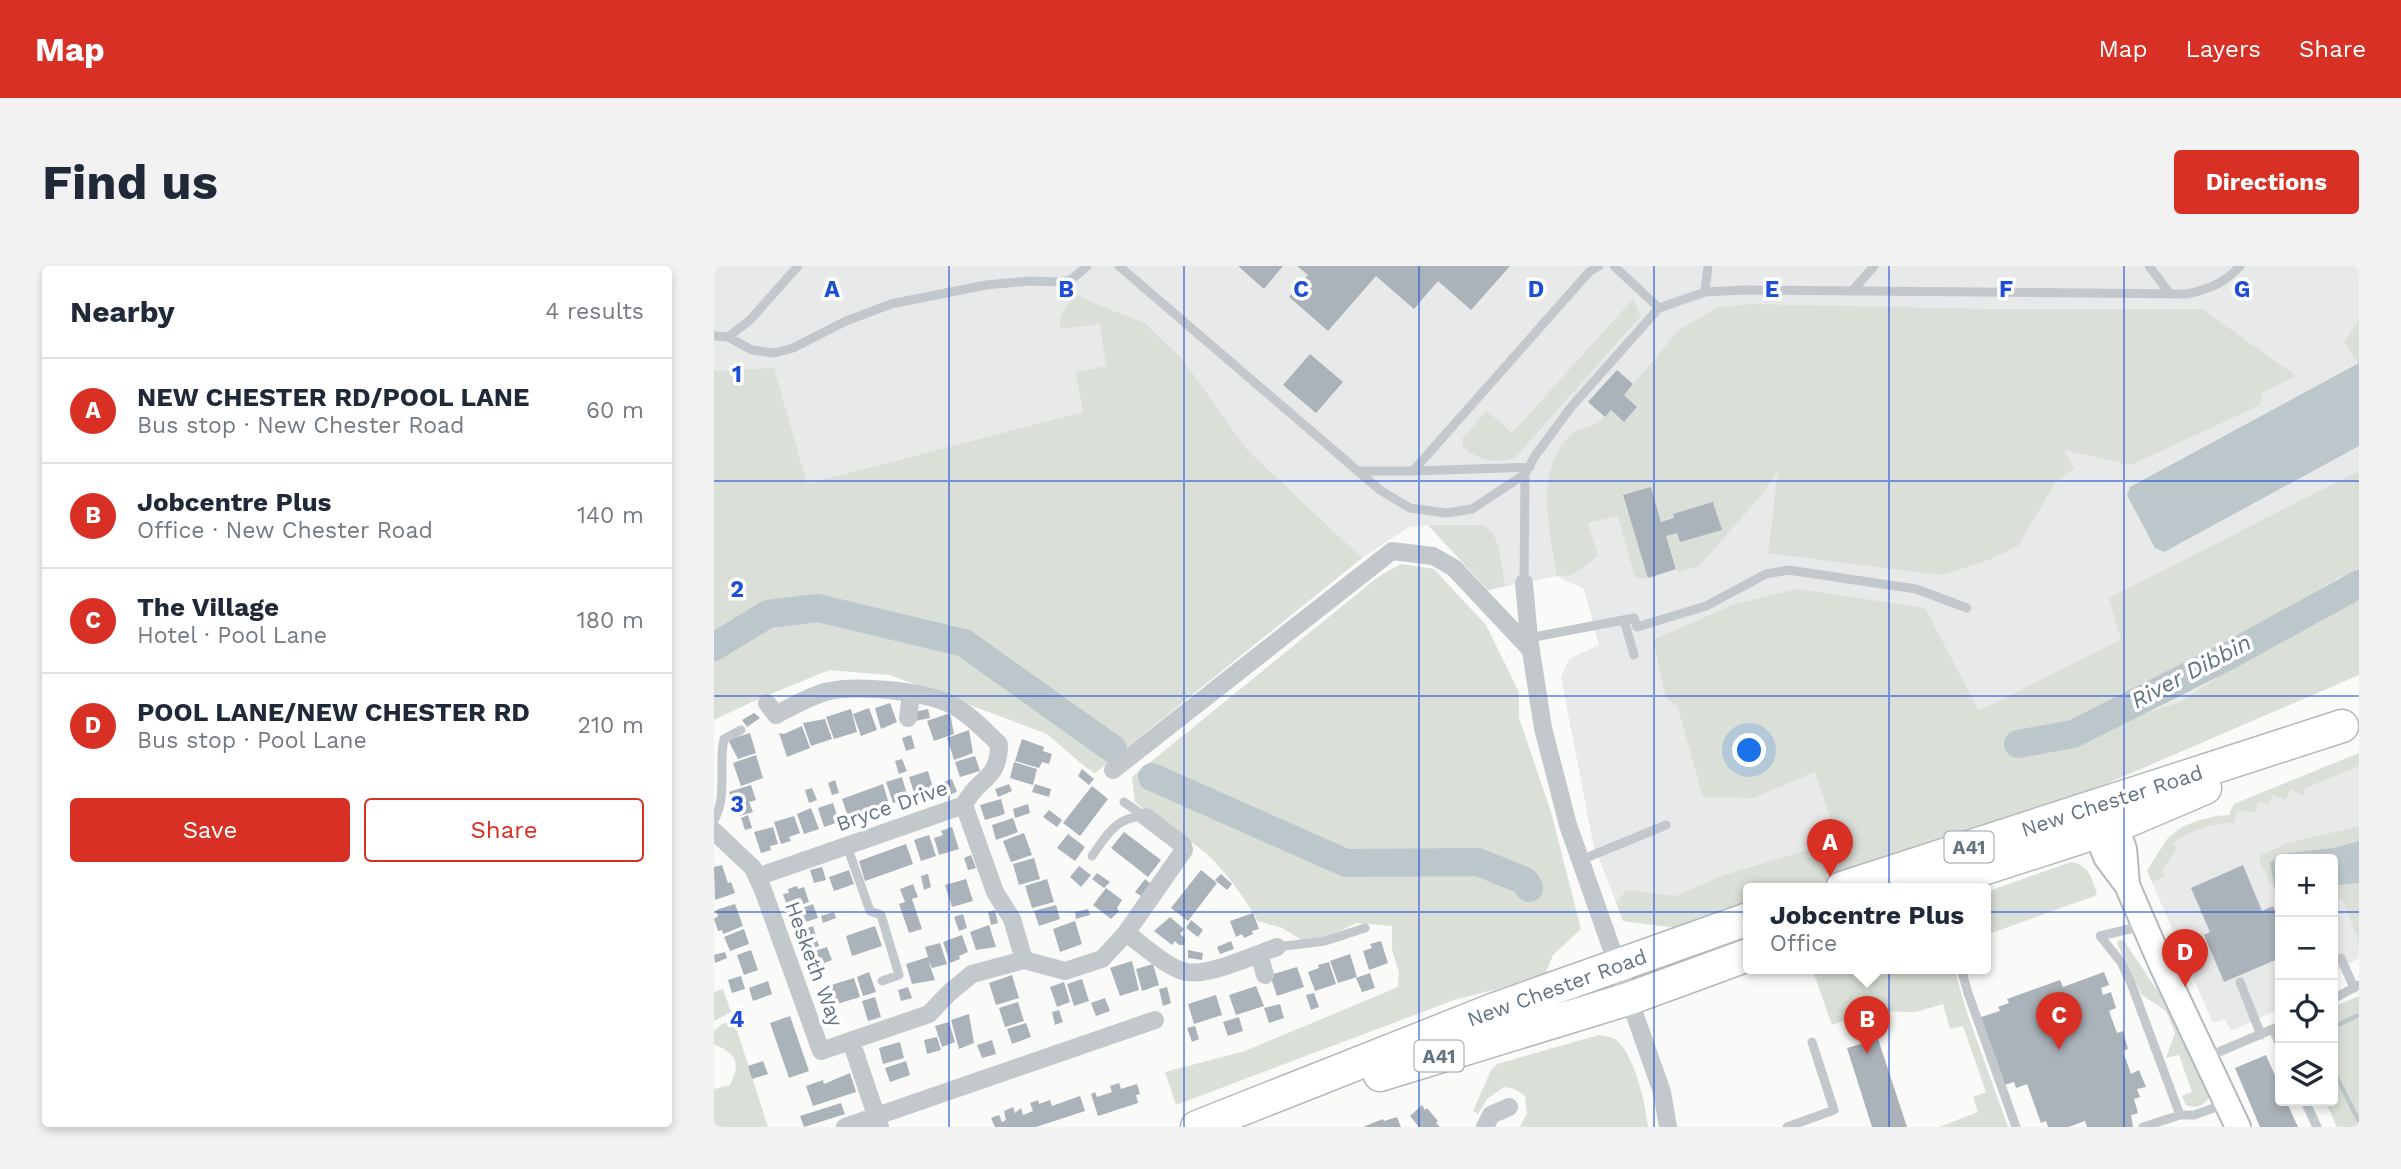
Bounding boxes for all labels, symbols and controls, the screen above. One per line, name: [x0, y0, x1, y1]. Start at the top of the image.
text: Map: [35, 30, 105, 69]
text: Map: [2099, 35, 2147, 63]
text: Layers: [2185, 35, 2261, 63]
text: Share: [2299, 35, 2366, 63]
button: Directions: [2174, 150, 2359, 214]
text: Find us: [42, 153, 218, 211]
text: A: [824, 276, 840, 303]
text: B: [1058, 276, 1074, 303]
text: C: [1293, 276, 1309, 303]
text: D: [1528, 276, 1544, 303]
text: E: [1765, 276, 1779, 303]
text: F: [1999, 276, 2013, 303]
text: G: [2234, 276, 2250, 303]
text: Nearby: [70, 294, 175, 329]
text: 4 results: [545, 298, 644, 325]
text: 1: [732, 361, 742, 388]
text: NEW CHESTER RD/POOL LANE: [137, 382, 530, 412]
text: A: [85, 397, 101, 424]
text: 60 m: [586, 397, 644, 424]
text: Bus stop · New Chester Road: [137, 412, 464, 439]
text: Jobcentre Plus: [137, 487, 331, 517]
text: B: [85, 502, 101, 529]
text: 140 m: [577, 502, 644, 529]
text: Office · New Chester Road: [137, 517, 433, 544]
text: 2: [730, 576, 744, 603]
text: The Village: [137, 592, 279, 622]
text: C: [85, 607, 101, 634]
text: 180 m: [577, 607, 644, 634]
text: Hotel · Pool Lane: [137, 622, 327, 649]
water label: River Dibbin: [2127, 629, 2256, 714]
text: POOL LANE/NEW CHESTER RD: [137, 697, 530, 727]
text: D: [85, 712, 101, 739]
text: 210 m: [578, 712, 644, 739]
text: Bus stop · Pool Lane: [137, 727, 367, 754]
your location: [1732, 733, 1766, 767]
street label: New Chester Road: [2018, 759, 2206, 842]
street label: Bryce Drive: [833, 775, 951, 836]
text: 3: [730, 791, 744, 818]
button: Save: [70, 798, 350, 862]
button: Share: [364, 798, 644, 862]
pin: A: [1807, 819, 1853, 877]
road number: A41: [1944, 832, 1994, 862]
map controls: [2275, 854, 2338, 1106]
button: +: [2275, 854, 2338, 917]
popup: [1743, 883, 1991, 974]
street label: Hesketh Way: [780, 898, 849, 1030]
text: Jobcentre Plus: [1770, 900, 1964, 930]
button: −: [2275, 917, 2338, 980]
pin: D: [2162, 929, 2208, 987]
text: Office: [1770, 930, 1837, 957]
street label: New Chester Road: [1464, 943, 1650, 1032]
button: locate: [2275, 980, 2338, 1043]
pin: C: [2036, 992, 2082, 1050]
pin: B: [1844, 996, 1890, 1054]
text: 4: [730, 1006, 745, 1033]
road number: A41: [1414, 1041, 1464, 1072]
button: layers: [2275, 1043, 2338, 1106]

